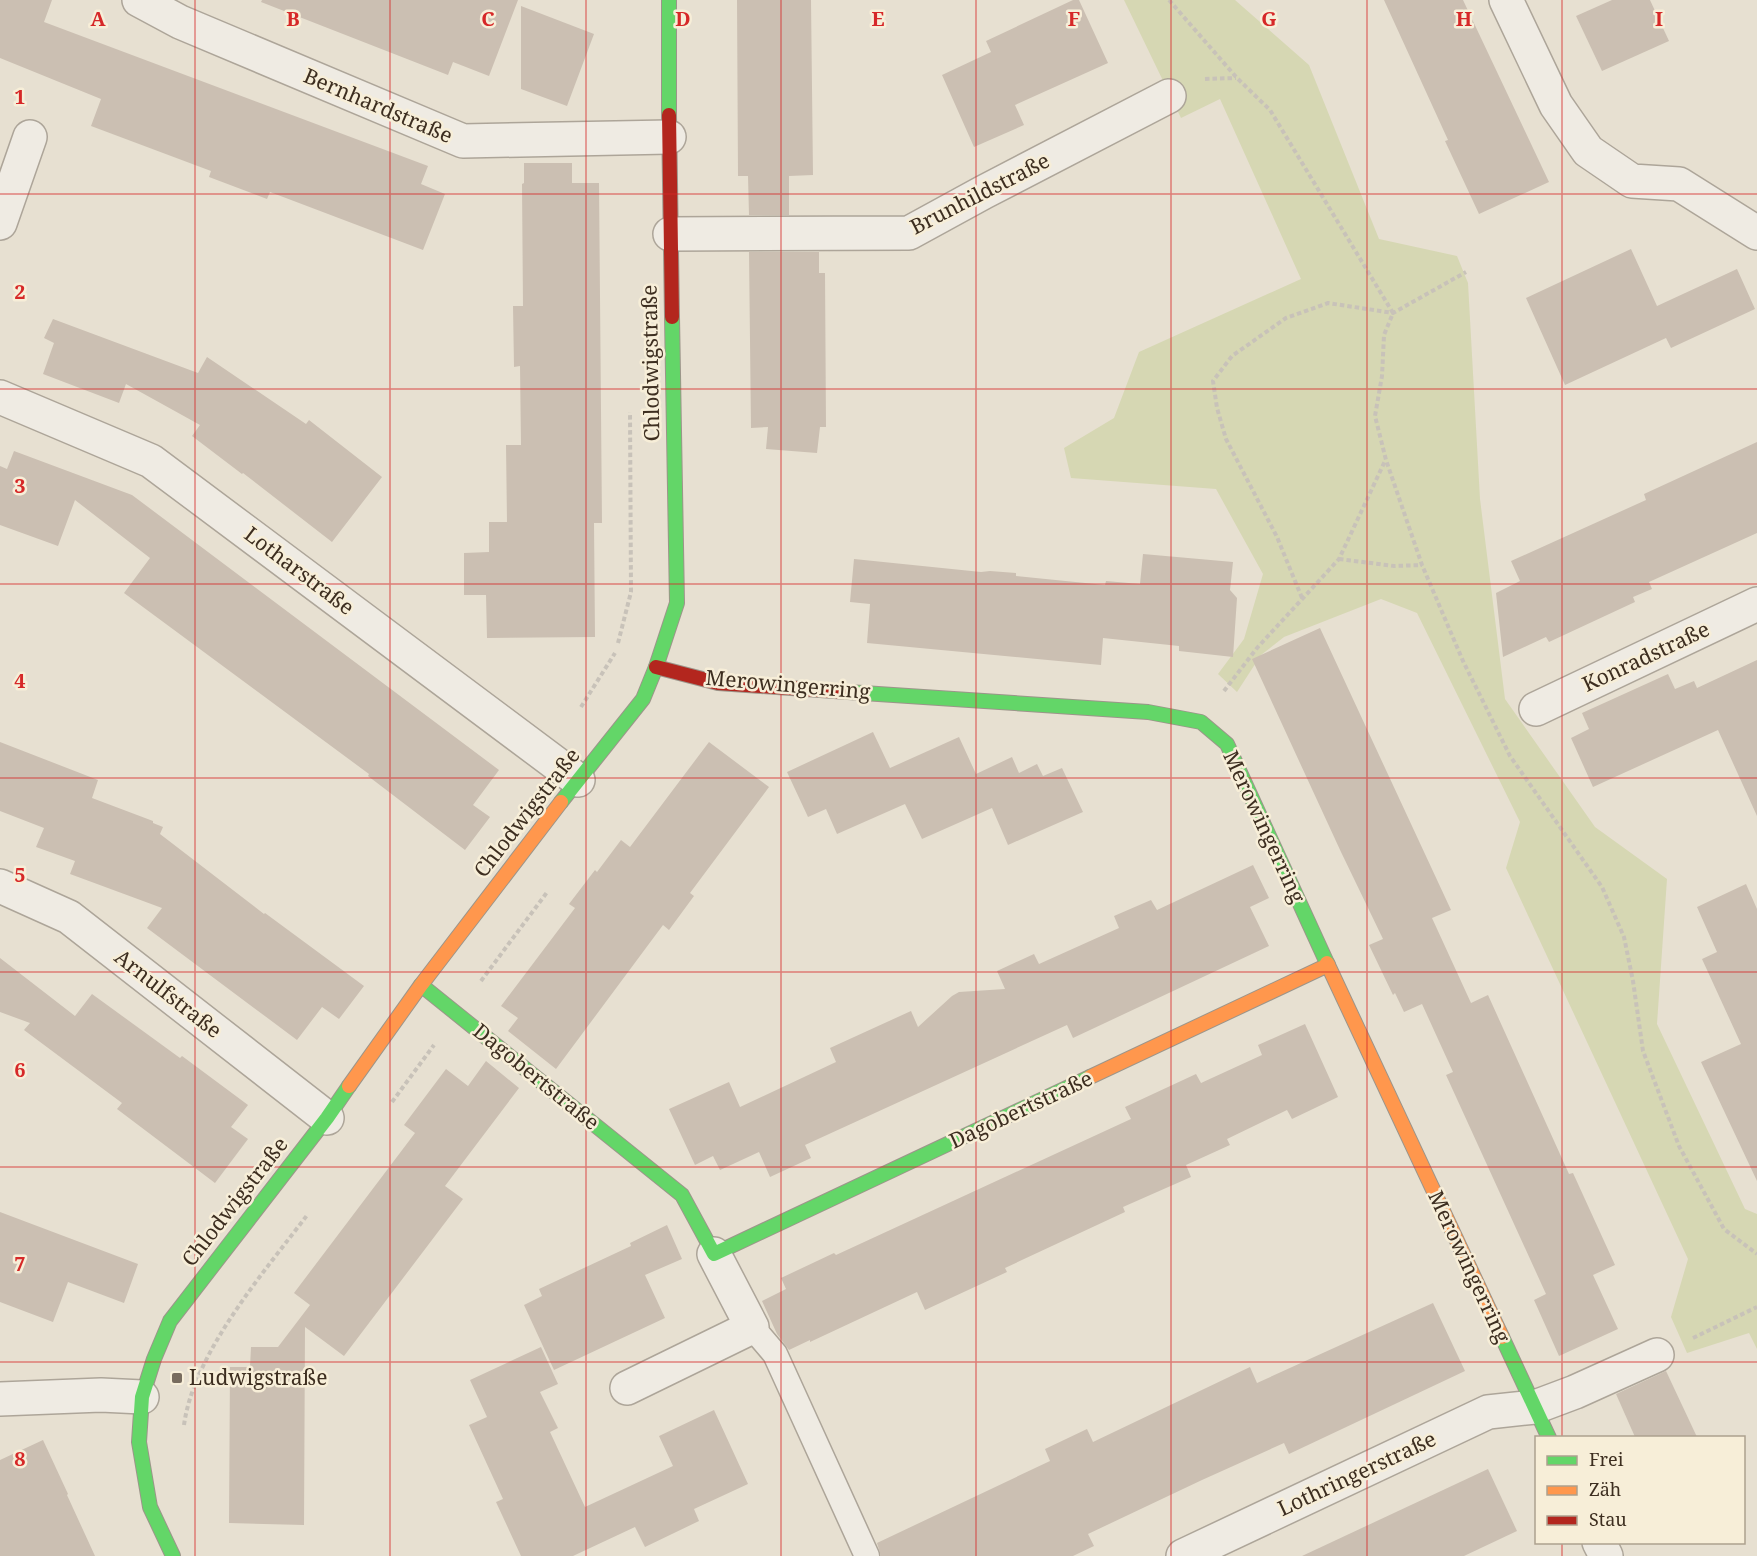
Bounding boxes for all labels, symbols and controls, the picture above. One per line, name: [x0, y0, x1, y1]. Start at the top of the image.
text: A: [90, 5, 106, 32]
text: B: [286, 5, 300, 32]
text: C: [481, 5, 495, 32]
text: D: [675, 5, 691, 32]
text: E: [871, 5, 885, 32]
text: F: [1068, 5, 1080, 32]
text: G: [1261, 5, 1277, 32]
text: H: [1456, 5, 1472, 32]
text: I: [1655, 5, 1663, 32]
street label: Bernhardstraße: [300, 61, 457, 149]
text: 1: [14, 83, 26, 110]
street label: Brunhildstraße: [905, 146, 1054, 240]
text: 2: [14, 278, 26, 305]
street label: Chlodwigstraße: [635, 284, 665, 442]
text: 3: [14, 472, 26, 499]
street label: Lotharstraße: [239, 520, 360, 621]
street label: Konradstraße: [1578, 614, 1714, 698]
street label: Merowingerring: [705, 663, 872, 705]
text: 4: [14, 667, 26, 694]
street label: Chlodwigstraße: [467, 742, 586, 883]
street label: Merowingerring: [1217, 746, 1313, 908]
text: 5: [14, 861, 26, 888]
street label: Arnulfstraße: [109, 943, 228, 1044]
street label: Dagobertstraße: [468, 1017, 606, 1136]
text: 6: [14, 1056, 26, 1083]
street label: Dagobertstraße: [944, 1064, 1097, 1155]
street label: Chlodwigstraße: [175, 1131, 294, 1272]
street label: Merowingerring: [1422, 1186, 1518, 1348]
text: 7: [14, 1250, 26, 1277]
place label: Ludwigstraße: [189, 1363, 327, 1391]
marker: Ludwigstraße: [170, 1371, 184, 1385]
street label: Lothringerstraße: [1273, 1424, 1440, 1522]
legend: [1535, 1436, 1745, 1544]
text: 8: [14, 1445, 26, 1472]
text: Frei: [1589, 1447, 1624, 1471]
text: Zäh: [1589, 1477, 1621, 1501]
text: Stau: [1589, 1507, 1627, 1531]

